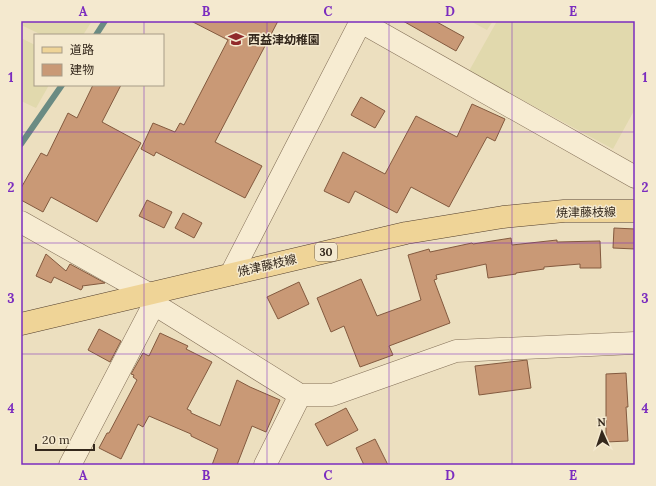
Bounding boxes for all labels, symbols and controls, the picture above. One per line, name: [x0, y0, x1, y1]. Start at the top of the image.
text: A: [79, 3, 88, 20]
text: B: [202, 3, 211, 20]
text: C: [324, 3, 333, 20]
text: D: [445, 3, 455, 20]
text: E: [569, 3, 577, 20]
school or university icon: 西益津幼稚園: [227, 30, 245, 48]
place label: 西益津幼稚園: [248, 32, 320, 47]
legend: [34, 34, 164, 86]
text: 道路: [70, 42, 94, 57]
text: 建物: [70, 62, 94, 77]
text: 1: [8, 69, 14, 86]
text: 1: [642, 69, 648, 86]
text: 2: [8, 179, 15, 196]
text: 2: [642, 179, 649, 196]
street label: 焼津藤枝線: [556, 204, 616, 220]
road number: 30: [315, 243, 337, 261]
street label: 焼津藤枝線: [236, 251, 298, 279]
text: 3: [7, 290, 15, 307]
text: 3: [641, 290, 649, 307]
text: 4: [7, 400, 15, 417]
text: 4: [641, 400, 649, 417]
north arrow: [582, 412, 622, 452]
text: N: [597, 415, 607, 429]
scale bar: [36, 426, 94, 452]
text: 20 m: [42, 432, 70, 447]
text: A: [79, 467, 88, 484]
text: B: [202, 467, 211, 484]
text: C: [324, 467, 333, 484]
text: D: [445, 467, 455, 484]
text: E: [569, 467, 577, 484]

